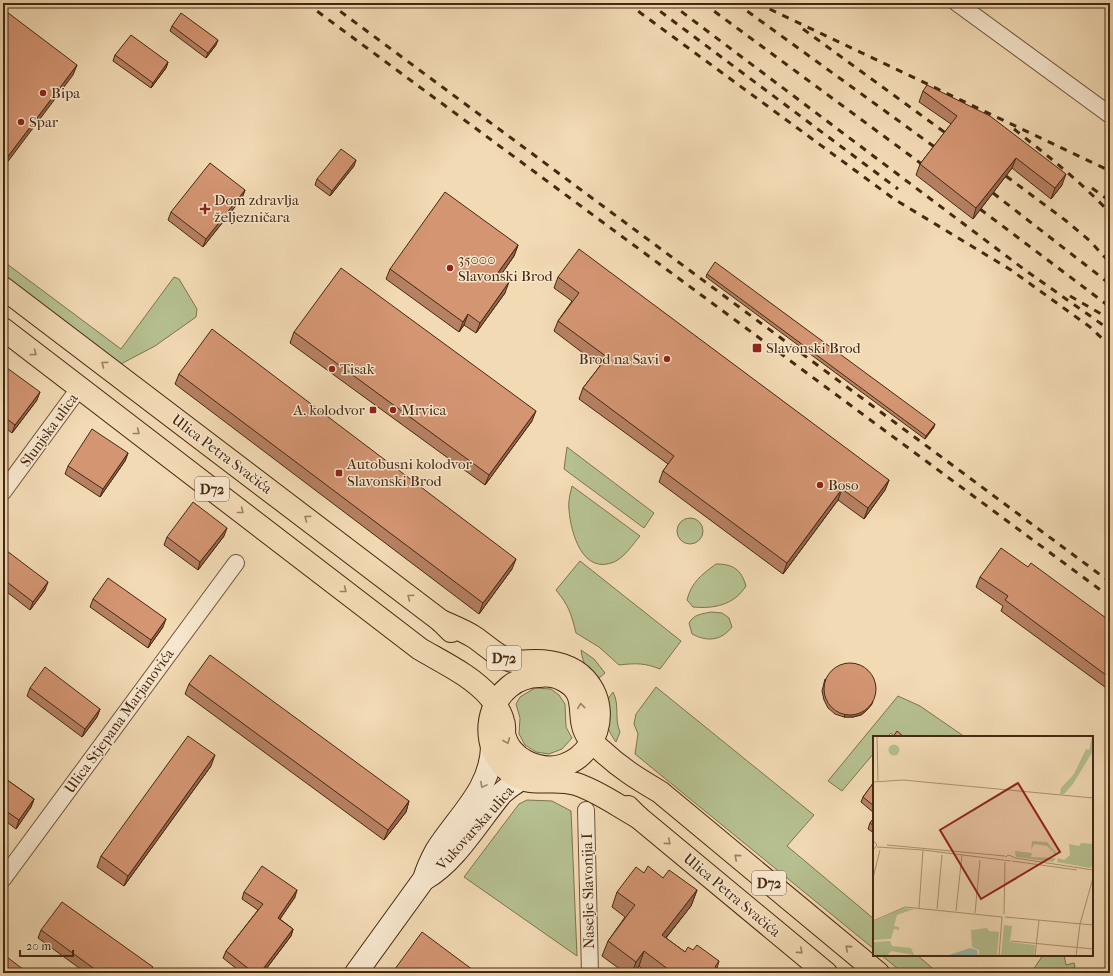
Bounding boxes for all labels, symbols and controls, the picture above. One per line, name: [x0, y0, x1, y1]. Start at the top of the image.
place label: Bipa: [51, 84, 81, 102]
marker: Bipa: [38, 88, 48, 98]
place label: Spar: [29, 113, 59, 131]
marker: Spar: [16, 117, 26, 127]
place label: Dom zdravlja željezničara: [214, 191, 300, 226]
marker: Dom zdravlja željezničara: [199, 203, 211, 215]
place label: 35000 Slavonski Brod: [458, 250, 554, 285]
marker: 35000 Slavonski Brod: [445, 263, 455, 273]
place label: Slavonski Brod: [766, 339, 862, 357]
marker: Slavonski Brod: [751, 342, 763, 354]
one-way arrow: [30, 348, 37, 355]
place label: Brod na Savi: [579, 350, 660, 368]
marker: Brod na Savi: [662, 354, 672, 364]
place label: Tisak: [340, 360, 375, 378]
one-way arrow: [101, 362, 108, 369]
marker: Tisak: [327, 364, 337, 374]
street label: Slunjska ulica: [16, 389, 82, 470]
place label: A. kolodvor: [292, 401, 366, 419]
place label: Mrvica: [401, 401, 448, 419]
marker: A. kolodvor: [368, 405, 378, 415]
marker: Mrvica: [388, 405, 398, 415]
street label: Ulica Petra Svačića: [168, 410, 277, 498]
one-way arrow: [133, 427, 140, 434]
place label: Autobusni kolodvor Slavonski Brod: [346, 455, 472, 490]
marker: Autobusni kolodvor Slavonski Brod: [334, 468, 344, 478]
place label: Boso: [828, 476, 859, 494]
road number: D72: [195, 477, 229, 501]
marker: Boso: [815, 480, 825, 490]
one-way arrow: [236, 506, 243, 513]
one-way arrow: [304, 516, 311, 523]
one-way arrow: [339, 585, 346, 592]
one-way arrow: [408, 595, 415, 602]
street label: Ulica Stjepana Marjanovića: [60, 644, 178, 797]
road number: D72: [487, 646, 521, 670]
one-way arrow: [576, 703, 585, 709]
inset map: [873, 736, 1093, 956]
one-way arrow: [503, 737, 511, 744]
one-way arrow: [480, 780, 487, 788]
street label: Vukovarska ulica: [432, 781, 518, 875]
street label: Naselje Slavonija I: [578, 833, 598, 949]
one-way arrow: [663, 837, 670, 844]
street label: Ulica Petra Svačića: [680, 849, 785, 942]
one-way arrow: [735, 854, 742, 861]
road number: D72: [752, 871, 786, 895]
scale bar: [20, 932, 73, 958]
text: 20 m: [26, 939, 51, 953]
one-way arrow: [846, 946, 853, 953]
one-way arrow: [795, 947, 803, 954]

